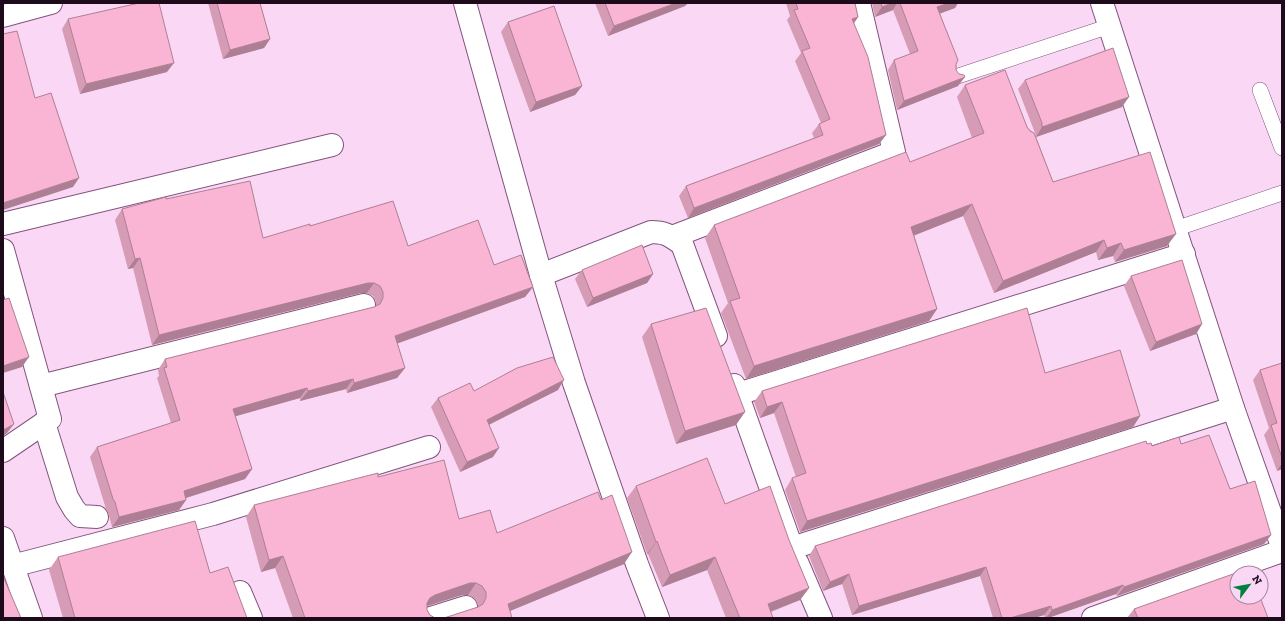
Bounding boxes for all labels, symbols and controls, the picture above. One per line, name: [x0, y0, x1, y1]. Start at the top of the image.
north arrow: [1229, 565, 1269, 605]
text: N: [1249, 573, 1265, 587]

